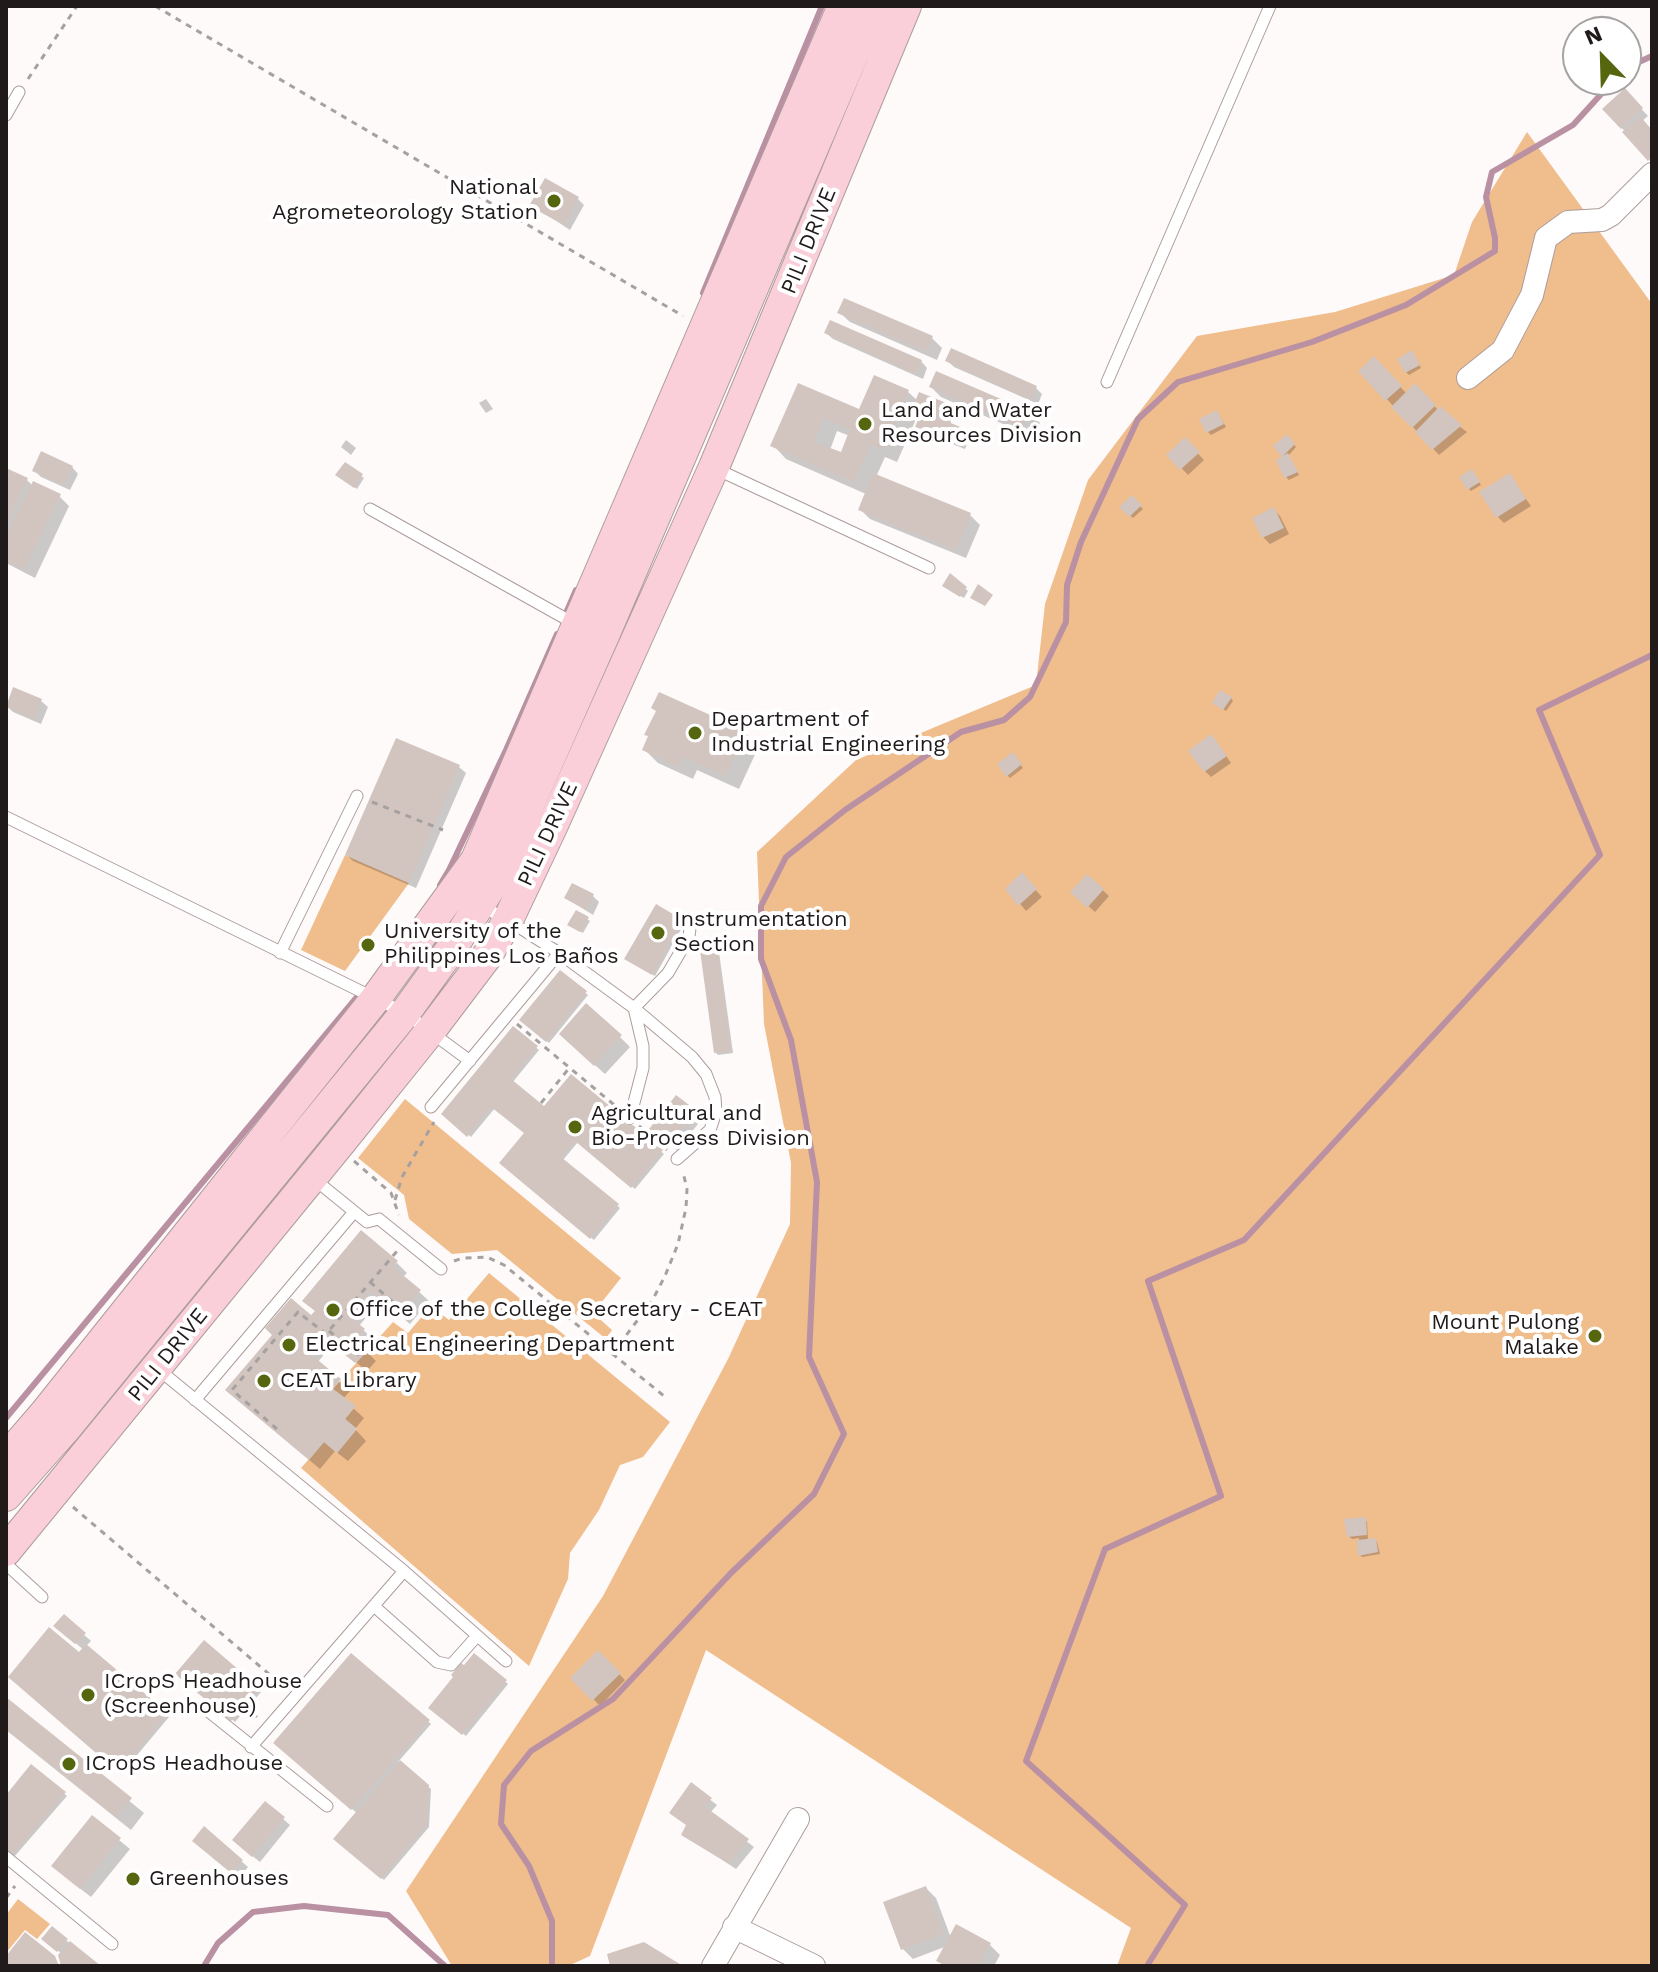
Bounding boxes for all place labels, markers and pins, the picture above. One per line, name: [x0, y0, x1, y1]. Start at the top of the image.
place label: National Agrometeorology Station: [272, 175, 538, 226]
marker: National Agrometeorology Station: [545, 192, 563, 210]
place label: Land and Water Resources Division: [881, 398, 1082, 450]
marker: Land and Water Resources Division: [856, 415, 874, 433]
place label: Department of Industrial Engineering: [711, 707, 945, 758]
marker: Department of Industrial Engineering: [686, 724, 704, 742]
place label: Instrumentation Section: [674, 907, 848, 958]
place label: University of the Philippines Los Baños: [384, 919, 619, 970]
marker: Instrumentation Section: [649, 924, 667, 942]
marker: University of the Philippines Los Baños: [359, 936, 377, 954]
place label: Agricultural and Bio-Process Division: [591, 1101, 810, 1152]
marker: Agricultural and Bio-Process Division: [566, 1118, 584, 1136]
place label: Office of the College Secretary - CEAT: [349, 1297, 763, 1323]
marker: Office of the College Secretary - CEAT: [324, 1301, 342, 1319]
place label: Mount Pulong Malake: [1431, 1310, 1579, 1362]
marker: Mount Pulong Malake: [1586, 1327, 1604, 1345]
place label: Electrical Engineering Department: [305, 1332, 674, 1358]
marker: Electrical Engineering Department: [280, 1336, 298, 1354]
place label: CEAT Library: [280, 1368, 417, 1394]
marker: CEAT Library: [255, 1372, 273, 1390]
place label: ICropS Headhouse (Screenhouse): [104, 1669, 302, 1720]
marker: ICropS Headhouse (Screenhouse): [79, 1686, 97, 1704]
place label: ICropS Headhouse: [85, 1751, 283, 1777]
marker: ICropS Headhouse: [60, 1755, 78, 1773]
place label: Greenhouses: [149, 1866, 289, 1892]
marker: Greenhouses: [124, 1870, 142, 1888]

